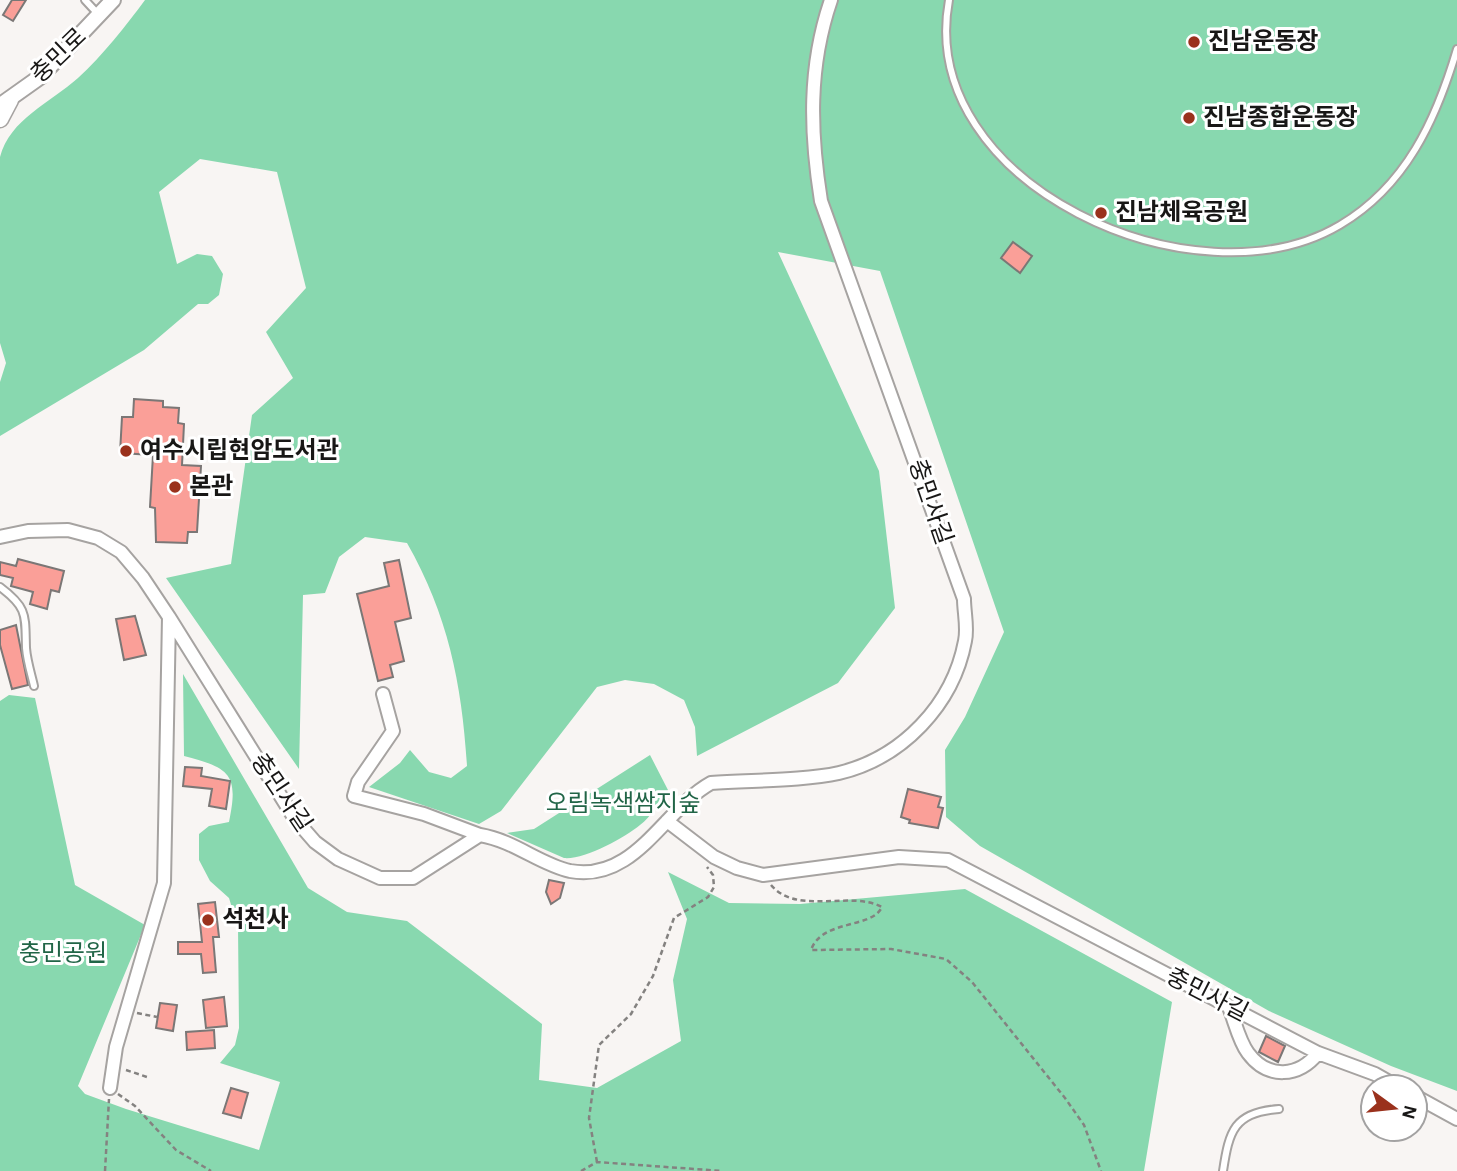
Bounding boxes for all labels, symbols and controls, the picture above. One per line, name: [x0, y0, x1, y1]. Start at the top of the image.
street label: 충민로: [26, 24, 91, 88]
place label: 진남운동장: [1208, 28, 1318, 54]
marker: 진남운동장: [1186, 34, 1202, 50]
place label: 진남종합운동장: [1203, 104, 1358, 130]
marker: 진남종합운동장: [1181, 110, 1197, 126]
place label: 진남체육공원: [1115, 199, 1247, 225]
marker: 진남체육공원: [1093, 205, 1109, 221]
place label: 여수시립현암도서관: [140, 437, 339, 463]
marker: 여수시립현암도서관: [118, 443, 134, 459]
street label: 충민사길: [904, 456, 957, 548]
place label: 본관: [189, 473, 233, 499]
marker: 본관: [167, 479, 183, 495]
street label: 충민사길: [246, 749, 316, 836]
park label: 오림녹색쌈지숲: [546, 791, 700, 816]
place label: 석천사: [222, 906, 288, 932]
marker: 석천사: [200, 912, 216, 928]
park label: 충민공원: [19, 941, 107, 966]
street label: 충민사길: [1162, 963, 1252, 1026]
north arrow: [1359, 1073, 1429, 1143]
text: N: [1398, 1103, 1420, 1121]

